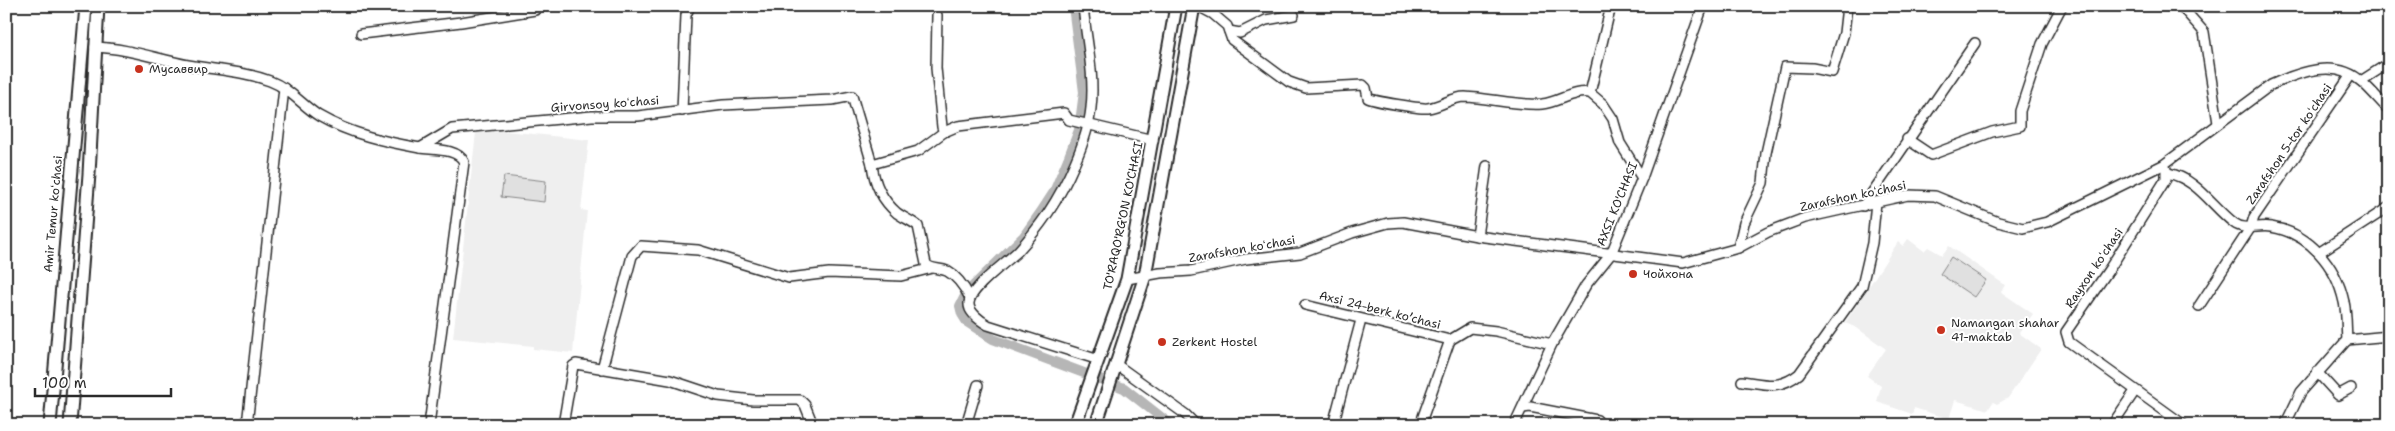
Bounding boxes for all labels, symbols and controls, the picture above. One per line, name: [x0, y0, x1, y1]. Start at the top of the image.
place label: Мусаввир: [149, 61, 208, 77]
marker: Мусаввир: [133, 63, 145, 75]
street label: Zarafshon 5-tor koʻchasi: [2243, 81, 2335, 207]
street label: Girvonsoy koʻchasi: [550, 92, 660, 116]
street label: TO'RAQO'RG'ON KO'CHASI: [1099, 140, 1147, 292]
street label: Amir Temur koʻchasi: [40, 155, 66, 273]
street label: AXSI KO'CHASI: [1593, 159, 1641, 248]
street label: Zarafshon koʻchasi: [1798, 177, 1908, 215]
street label: Rayxon koʻchasi: [2061, 225, 2127, 311]
street label: Zarafshon koʻchasi: [1187, 232, 1297, 266]
place label: Чойхона: [1643, 266, 1694, 282]
marker: Чойхона: [1627, 268, 1639, 280]
street label: Аxsi 24-berk koʼchasi: [1317, 287, 1443, 333]
place label: Namangan shahar 41-maktab: [1951, 315, 2060, 345]
marker: Namangan shahar 41-maktab: [1935, 324, 1947, 336]
place label: Zerkent Hostel: [1172, 334, 1258, 350]
marker: Zerkent Hostel: [1156, 336, 1168, 348]
scale bar: [35, 366, 171, 398]
text: 100 m: [42, 373, 87, 393]

